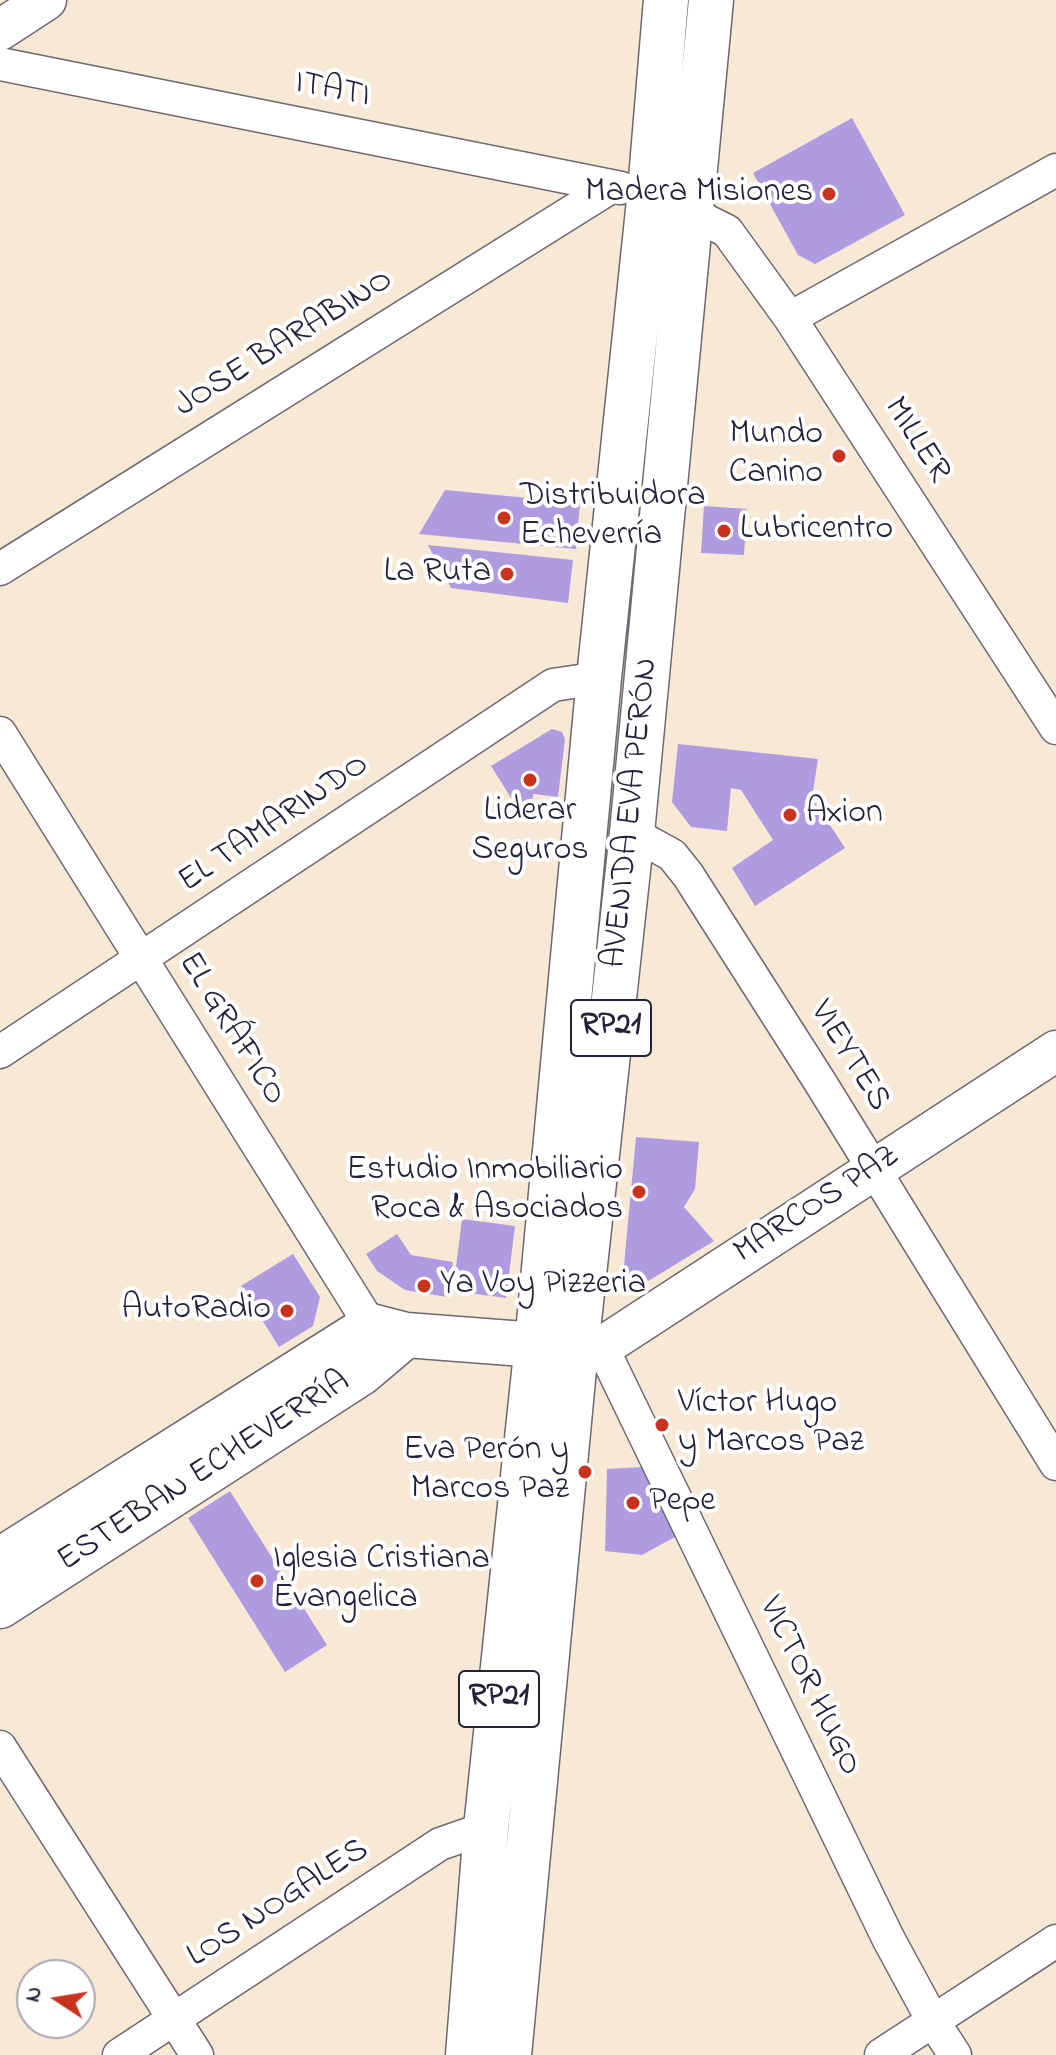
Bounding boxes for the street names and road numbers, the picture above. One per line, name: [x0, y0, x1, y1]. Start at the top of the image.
street label: ITATI: [291, 65, 373, 119]
street label: JOSE BARABINO: [168, 262, 402, 428]
street label: MILLER: [873, 391, 957, 491]
street label: AVENIDA EVA PERÓN: [596, 656, 670, 970]
street label: EL TAMARINDO: [172, 746, 378, 904]
street label: EL GRÁFICO: [167, 946, 293, 1114]
street label: VIEYTES: [798, 994, 898, 1120]
road number: RP21: [571, 1000, 651, 1056]
street label: MARCOS PAZ: [728, 1137, 908, 1275]
street label: ESTEBAN ECHEVERRÍA: [51, 1363, 359, 1583]
street label: VICTOR HUGO: [747, 1591, 869, 1783]
road number: RP21: [459, 1671, 539, 1727]
street label: LOS NOGALES: [181, 1831, 377, 1979]

